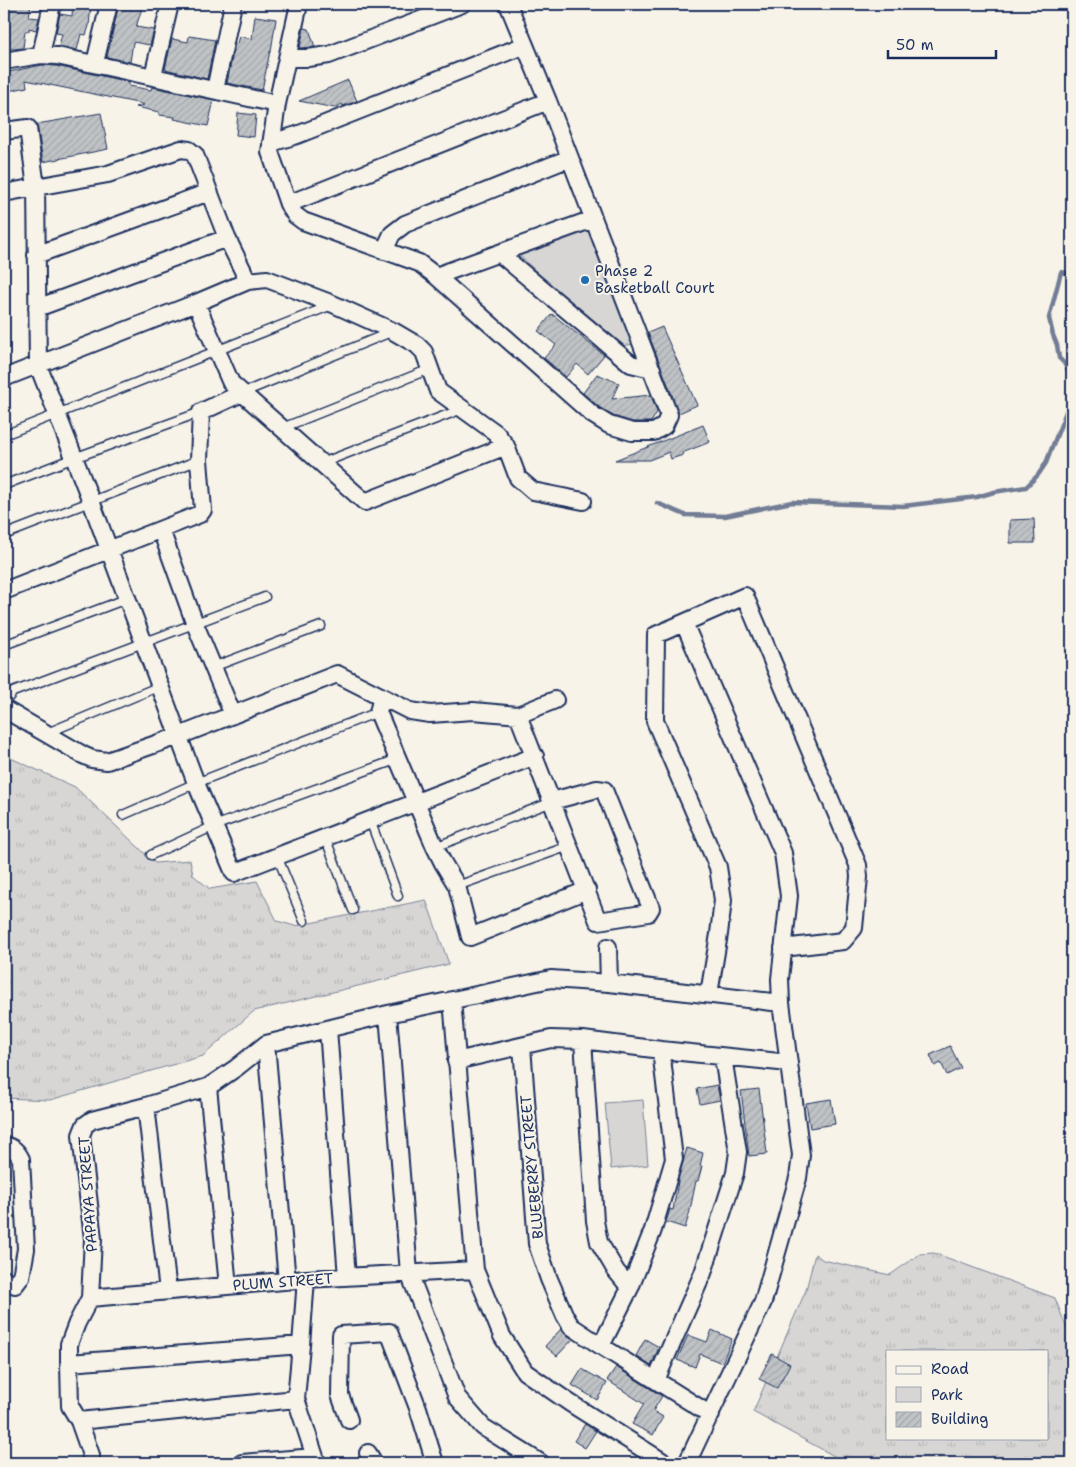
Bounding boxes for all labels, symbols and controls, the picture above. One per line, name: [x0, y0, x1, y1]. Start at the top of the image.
scale bar: [888, 28, 996, 60]
text: 50 m: [896, 35, 934, 55]
place label: Phase 2 Basketball Court: [595, 261, 715, 298]
marker: Phase 2 Basketball Court: [579, 274, 591, 286]
street label: BLUEBERRY STREET: [516, 1094, 548, 1240]
street label: PAPAYA STREET: [74, 1135, 102, 1253]
street label: PLUM STREET: [232, 1269, 334, 1295]
legend: [886, 1350, 1048, 1440]
text: Road: [931, 1359, 969, 1379]
text: Park: [931, 1385, 963, 1405]
text: Building: [931, 1409, 988, 1429]

